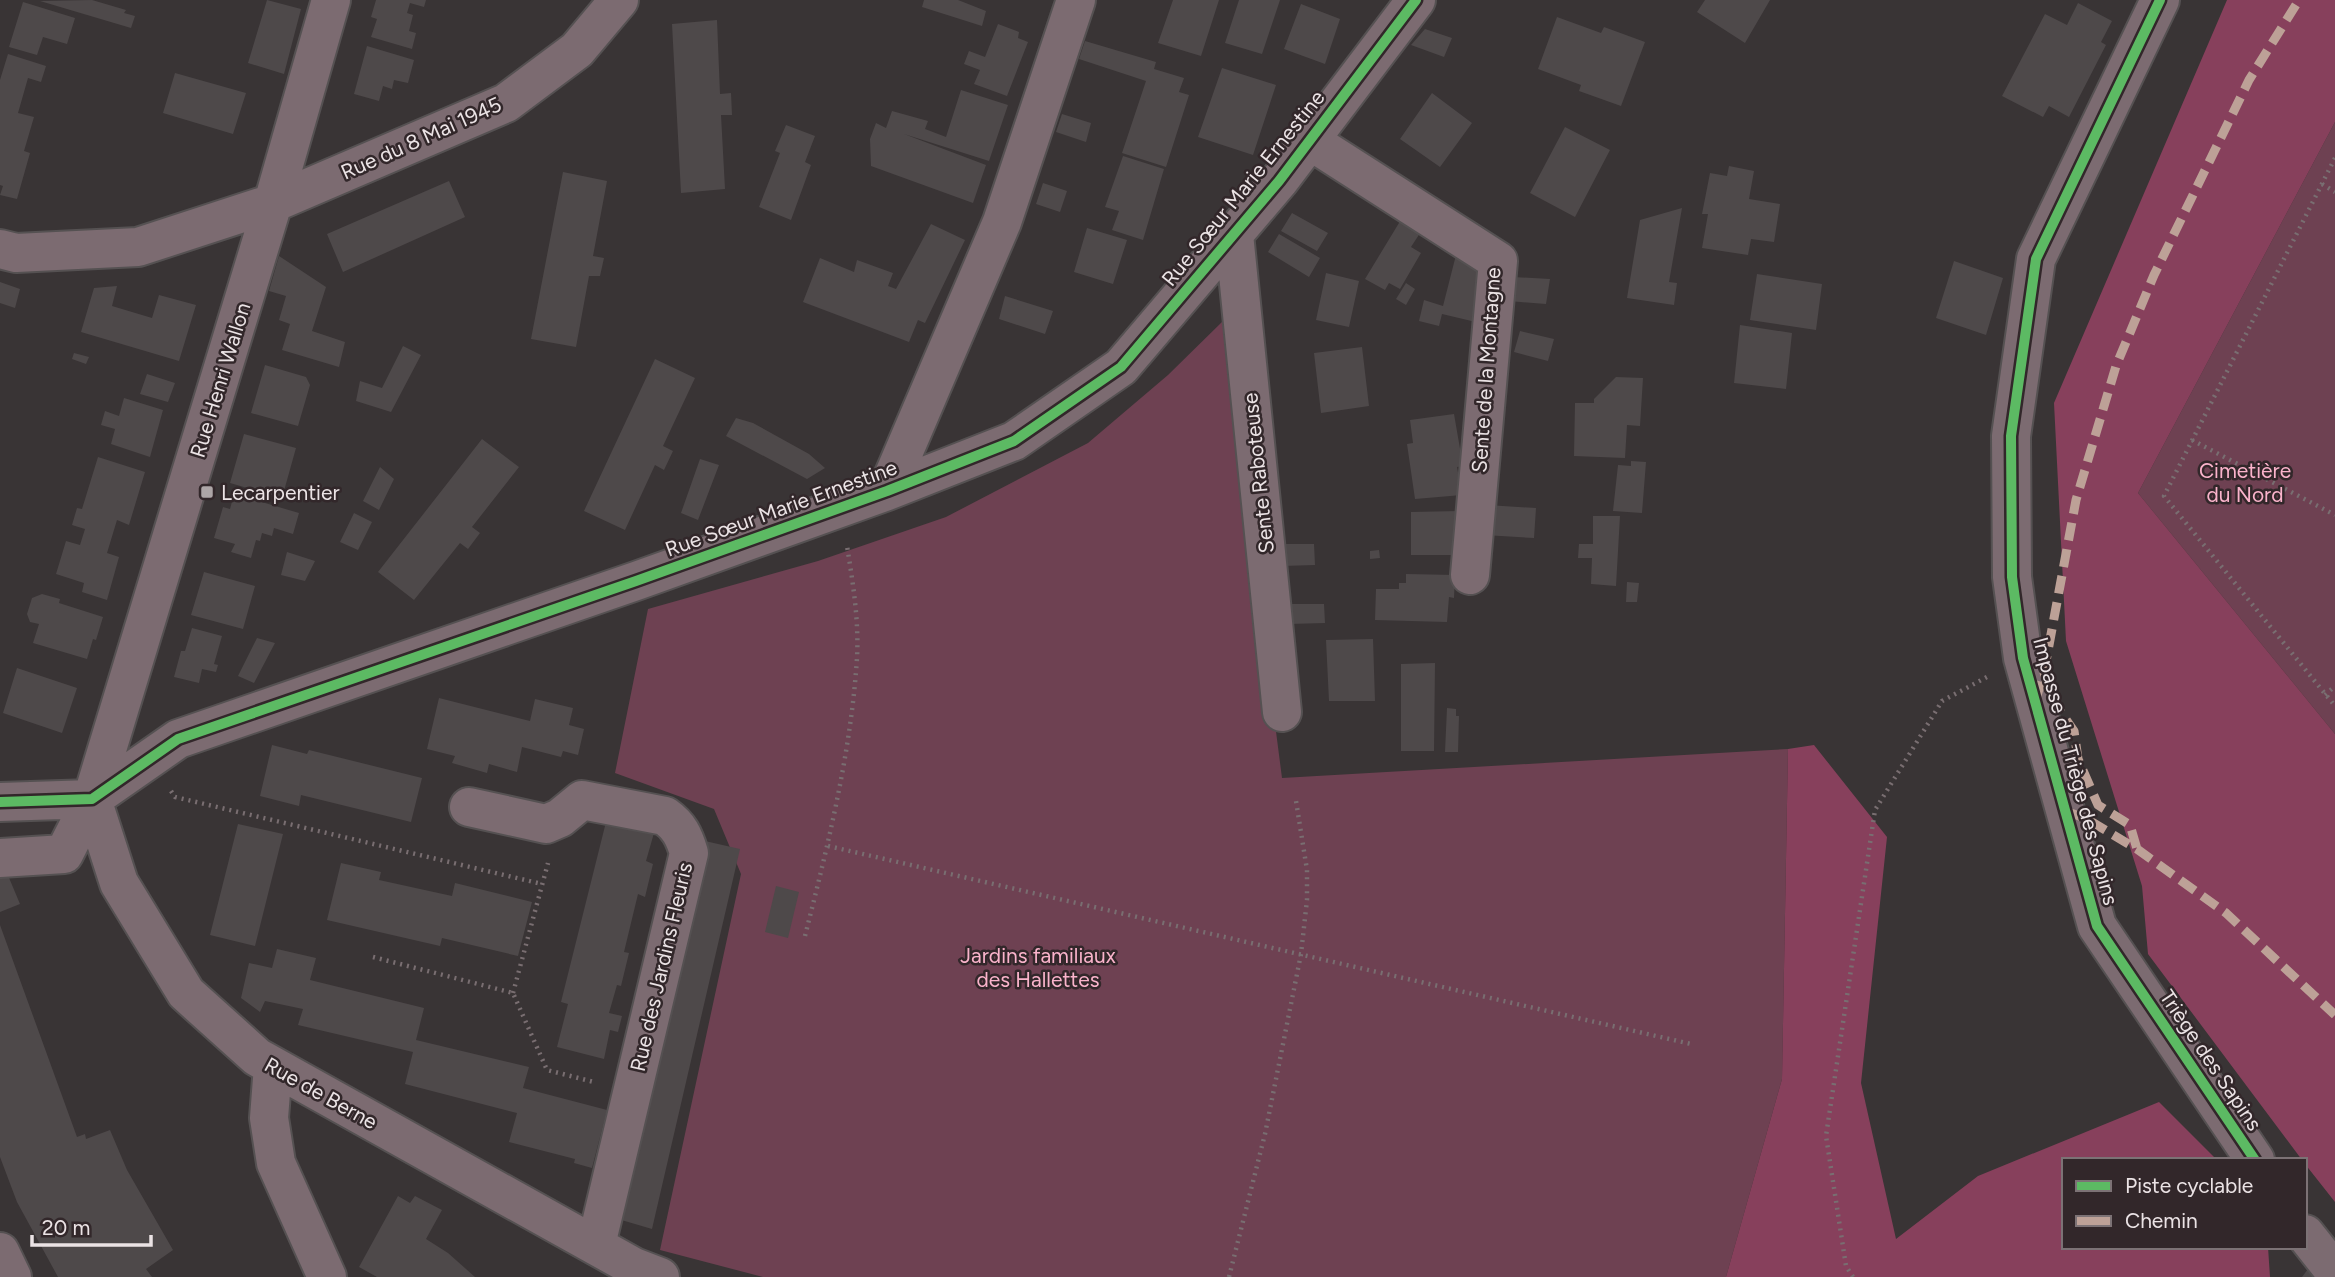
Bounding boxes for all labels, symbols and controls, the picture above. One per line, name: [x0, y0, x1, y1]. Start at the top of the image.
street label: Rue Sœur Marie Ernestine: [1156, 85, 1330, 291]
street label: Rue du 8 Mai 1945: [337, 91, 505, 185]
street label: Sente de la Montagne: [1466, 266, 1506, 474]
street label: Rue Henri Wallon: [185, 299, 255, 461]
street label: Sente Raboteuse: [1237, 391, 1279, 555]
street label: Rue Sœur Marie Ernestine: [662, 454, 900, 562]
park label: Cimetière du Nord: [2199, 458, 2291, 507]
place label: Lecarpentier: [221, 480, 340, 505]
marker: Lecarpentier: [199, 484, 215, 500]
street label: Impasse du Triège des Sapins: [2028, 634, 2124, 908]
street label: Rue des Jardins Fleuris: [625, 860, 697, 1074]
park label: Jardins familiaux des Hallettes: [960, 943, 1116, 992]
street label: Triège des Sapins: [2155, 985, 2267, 1135]
street label: Rue de Berne: [260, 1052, 382, 1134]
legend: [2062, 1158, 2307, 1249]
text: Piste cyclable: [2125, 1173, 2253, 1198]
scale bar: [32, 1204, 150, 1248]
text: Chemin: [2125, 1208, 2198, 1233]
text: 20 m: [42, 1215, 90, 1240]

